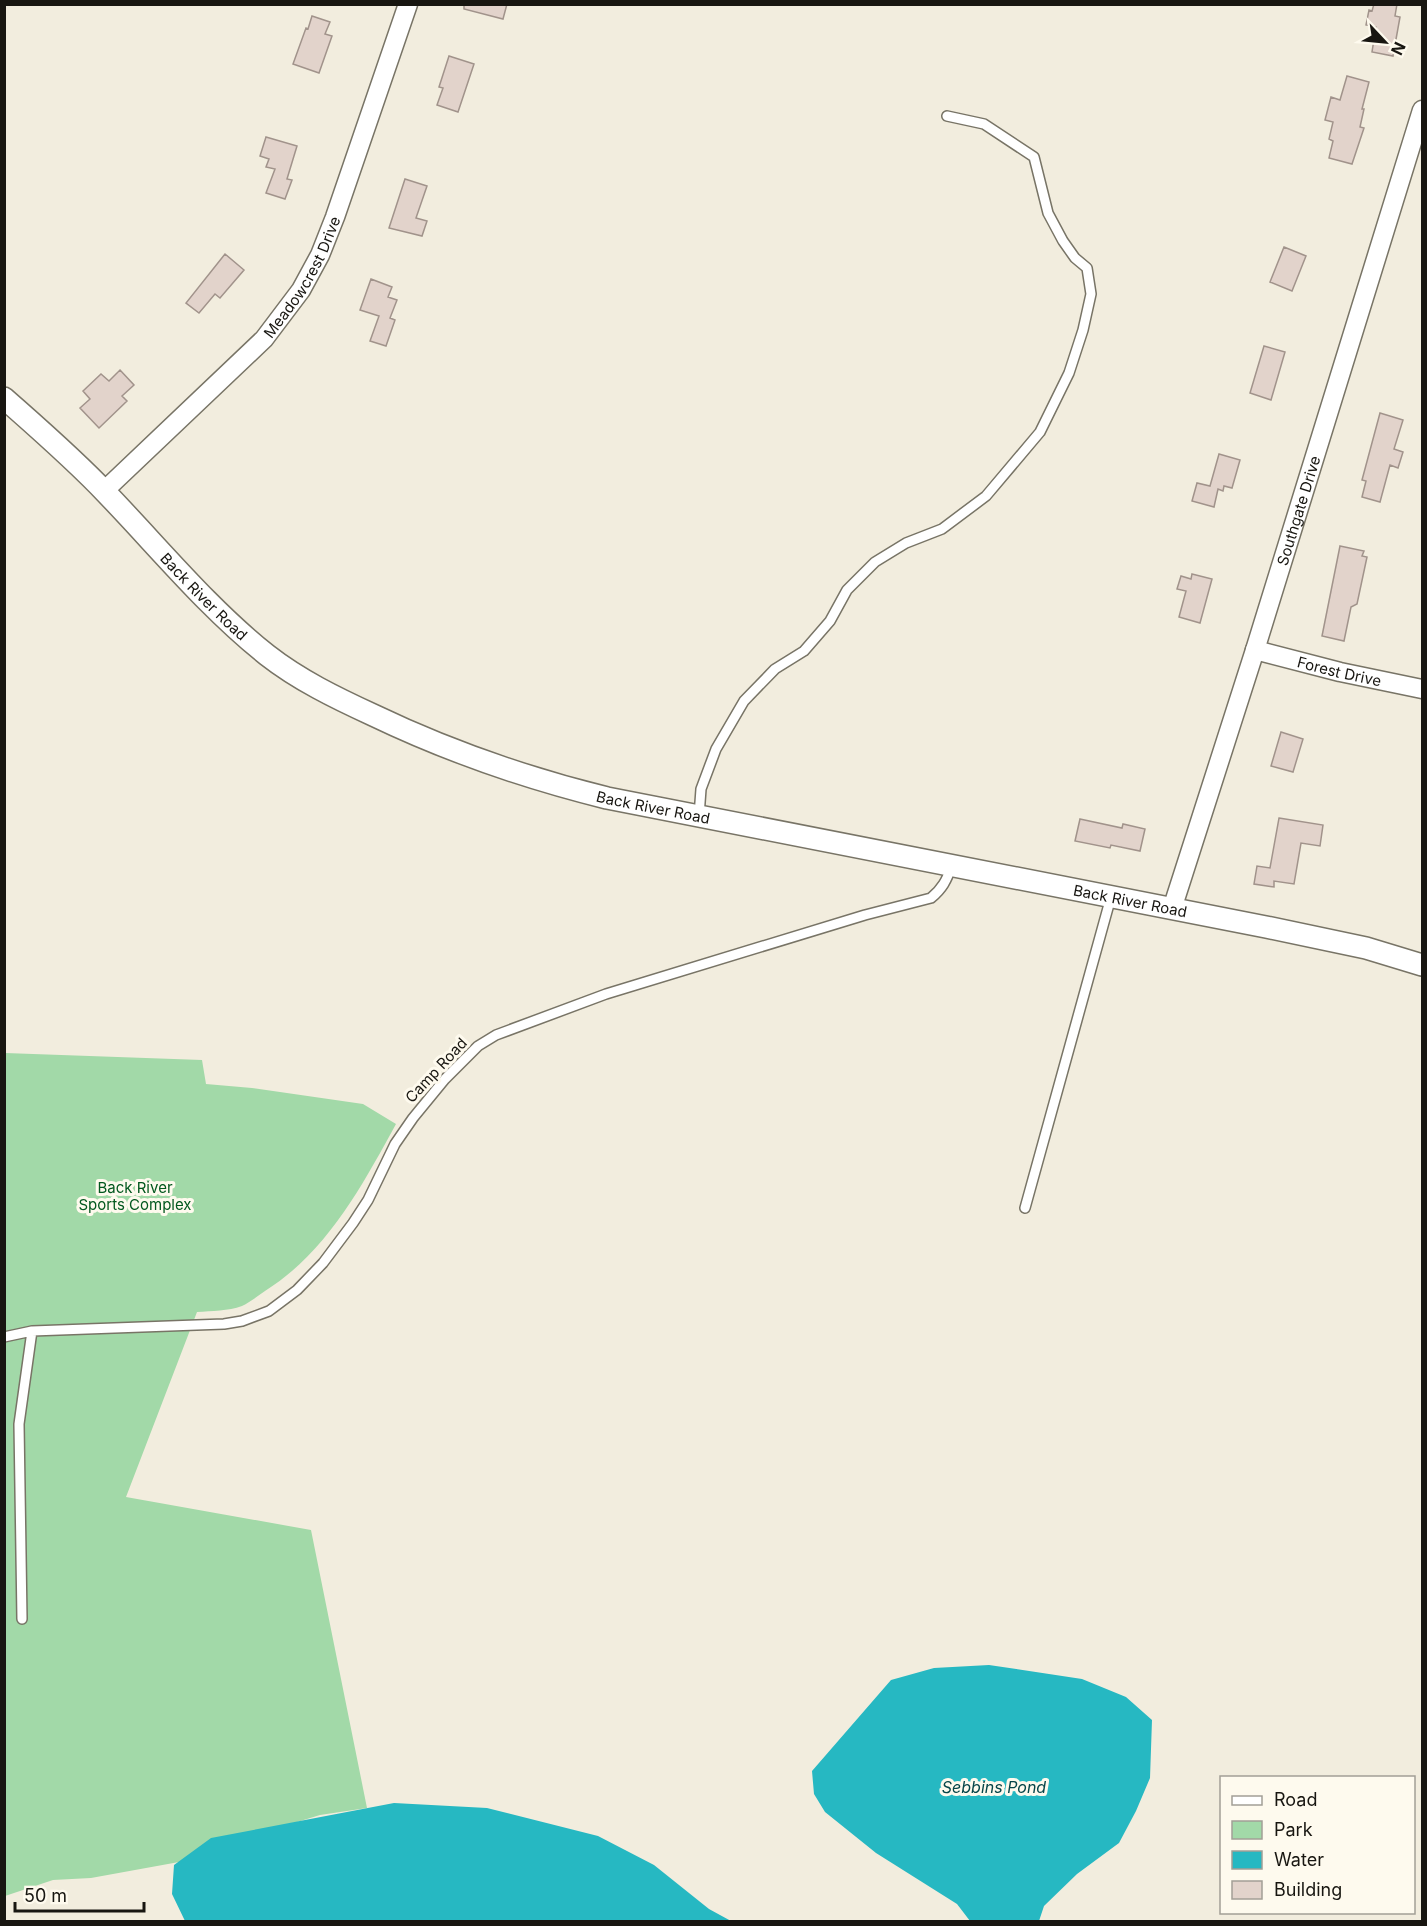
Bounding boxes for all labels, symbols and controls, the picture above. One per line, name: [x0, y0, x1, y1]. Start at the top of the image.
north arrow: [1355, 12, 1415, 72]
text: N: [1387, 39, 1410, 58]
street label: Meadowcrest Drive: [259, 213, 344, 341]
street label: Southgate Drive: [1272, 453, 1324, 568]
street label: Back River Road: [157, 549, 252, 644]
street label: Forest Drive: [1295, 652, 1383, 690]
street label: Back River Road: [594, 786, 712, 827]
street label: Back River Road: [1072, 880, 1189, 921]
street label: Camp Road: [401, 1033, 471, 1107]
park label: Back River Sports Complex: [78, 1178, 192, 1214]
legend: [1220, 1776, 1415, 1914]
water label: Sebbins Pond: [942, 1777, 1046, 1797]
text: Road: [1274, 1789, 1317, 1810]
text: Park: [1274, 1819, 1313, 1840]
text: Water: [1274, 1849, 1324, 1870]
scale bar: [15, 1875, 144, 1913]
text: Building: [1274, 1879, 1342, 1900]
text: 50 m: [24, 1885, 67, 1906]

